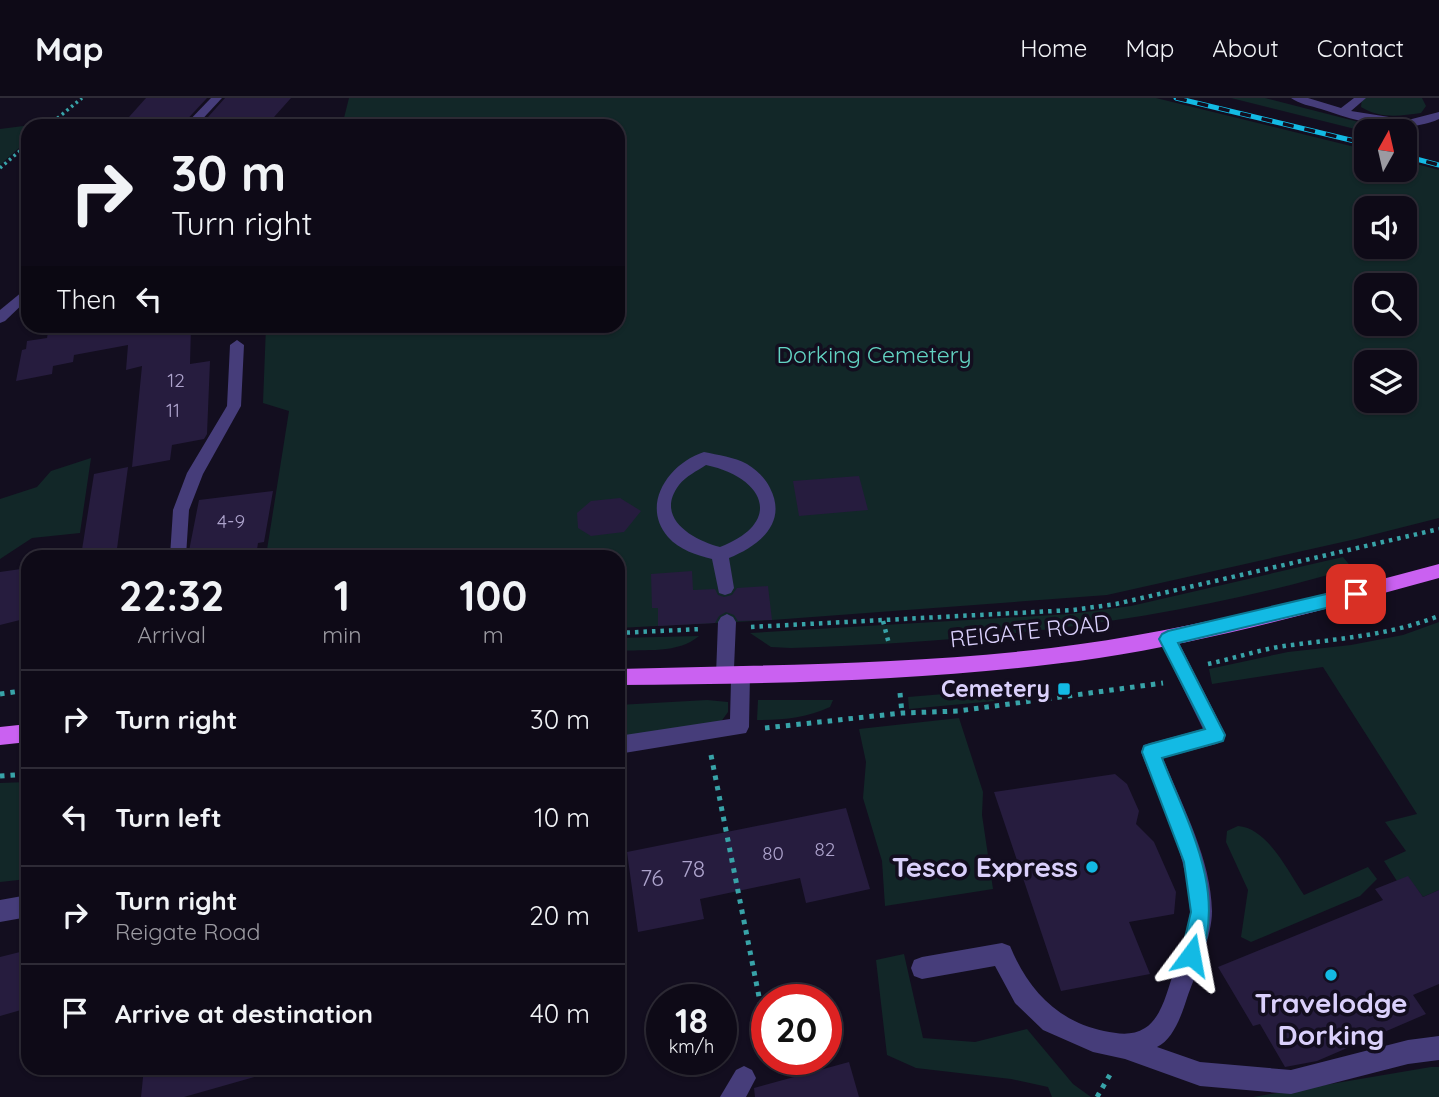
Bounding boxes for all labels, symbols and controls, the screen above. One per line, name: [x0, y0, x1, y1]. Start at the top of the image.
text: Map: [35, 28, 103, 69]
text: Home: [1020, 33, 1087, 63]
text: Map: [1125, 33, 1174, 63]
text: About: [1212, 33, 1279, 63]
text: Contact: [1317, 33, 1404, 63]
north arrow: [1354, 119, 1418, 182]
map controls: [1354, 119, 1417, 413]
text: 30 m: [171, 142, 286, 203]
icon: right: [56, 147, 147, 238]
button: sound: [1354, 196, 1417, 259]
text: Turn right: [171, 203, 312, 243]
button: search: [1354, 273, 1417, 336]
icon: left: [130, 280, 168, 318]
text: Then: [56, 283, 116, 316]
park label: Dorking Cemetery: [776, 340, 972, 369]
button: layers: [1354, 350, 1417, 413]
house number: 12: [167, 368, 185, 392]
house number: 11: [166, 398, 180, 422]
house number: 4-9: [217, 509, 245, 533]
pin: [1326, 564, 1386, 624]
text: 22:32: [119, 569, 225, 622]
text: 1: [334, 569, 350, 622]
text: 100: [459, 569, 527, 622]
icon: arrive: [1337, 575, 1375, 613]
street label: REIGATE ROAD: [948, 608, 1112, 653]
text: Arrival: [137, 620, 206, 649]
text: min: [322, 620, 361, 649]
text: m: [483, 620, 504, 649]
place label: Cemetery: [941, 674, 1050, 703]
marker: Cemetery: [1056, 681, 1072, 697]
icon: right: [56, 700, 94, 738]
text: Turn right: [115, 703, 237, 736]
text: 30 m: [530, 703, 590, 736]
icon: left: [56, 798, 94, 836]
text: Turn left: [115, 801, 222, 834]
text: 10 m: [534, 801, 590, 834]
house number: 82: [815, 837, 835, 861]
house number: 80: [762, 841, 784, 865]
place label: Tesco Express: [892, 849, 1078, 884]
house number: 78: [681, 854, 705, 883]
marker: Tesco Express: [1084, 859, 1100, 875]
house number: 76: [640, 863, 664, 892]
text: Turn right: [115, 884, 237, 917]
icon: right: [56, 896, 94, 934]
text: 20 m: [529, 899, 590, 932]
text: Reigate Road: [115, 917, 260, 946]
position arrow: [1154, 918, 1228, 992]
marker: Travelodge Dorking: [1323, 967, 1339, 983]
speed limit sign: 20: [751, 984, 842, 1075]
place label: Travelodge Dorking: [1254, 985, 1408, 1052]
icon: arrive: [56, 994, 94, 1032]
text: Arrive at destination: [115, 997, 373, 1030]
text: 40 m: [530, 997, 590, 1030]
text: 18: [675, 998, 708, 1042]
text: km/h: [669, 1035, 714, 1058]

